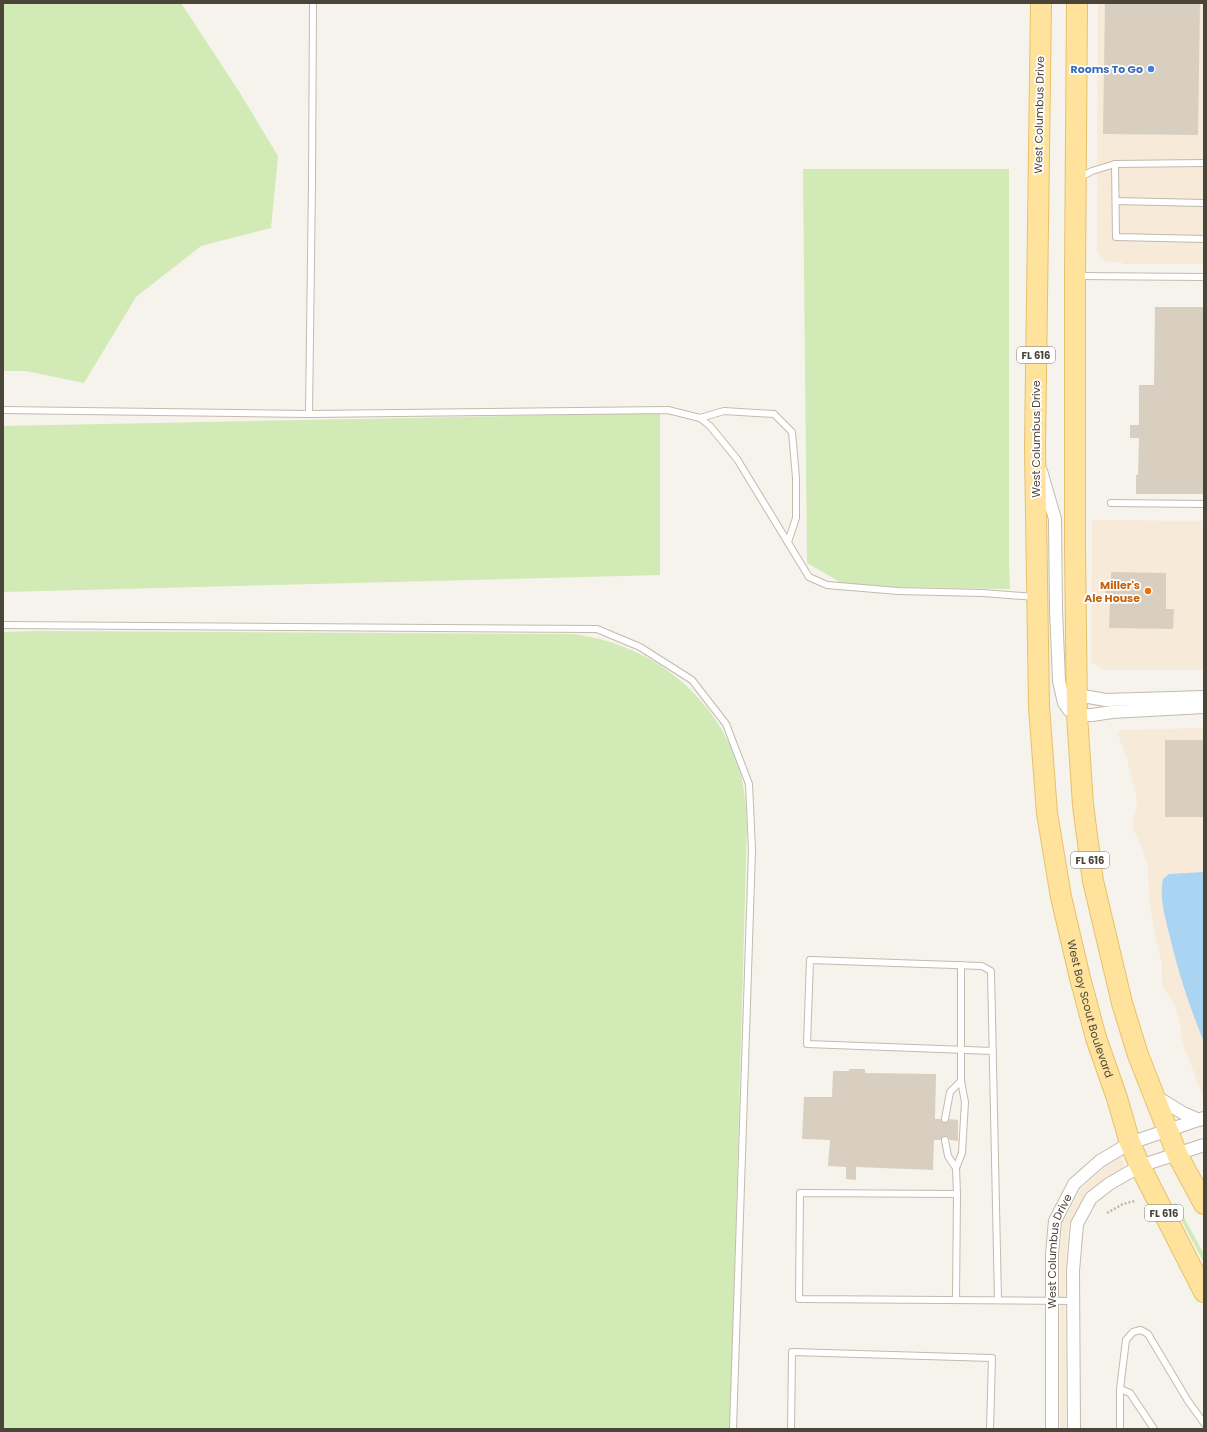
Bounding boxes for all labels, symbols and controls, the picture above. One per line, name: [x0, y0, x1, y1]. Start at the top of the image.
street label: West Columbus Drive: [1030, 56, 1048, 174]
place label: Rooms To Go: [1070, 61, 1143, 77]
marker: Rooms To Go: [1146, 64, 1156, 74]
road number: FL 616: [1017, 347, 1055, 363]
street label: West Columbus Drive: [1028, 380, 1044, 498]
place label: Miller's Ale House: [1084, 577, 1140, 606]
marker: Miller's Ale House: [1143, 586, 1153, 596]
road number: FL 616: [1071, 852, 1109, 868]
street label: West Boy Scout Boulevard: [1063, 938, 1117, 1080]
street label: West Columbus Drive: [1044, 1191, 1076, 1309]
road number: FL 616: [1145, 1205, 1183, 1221]

